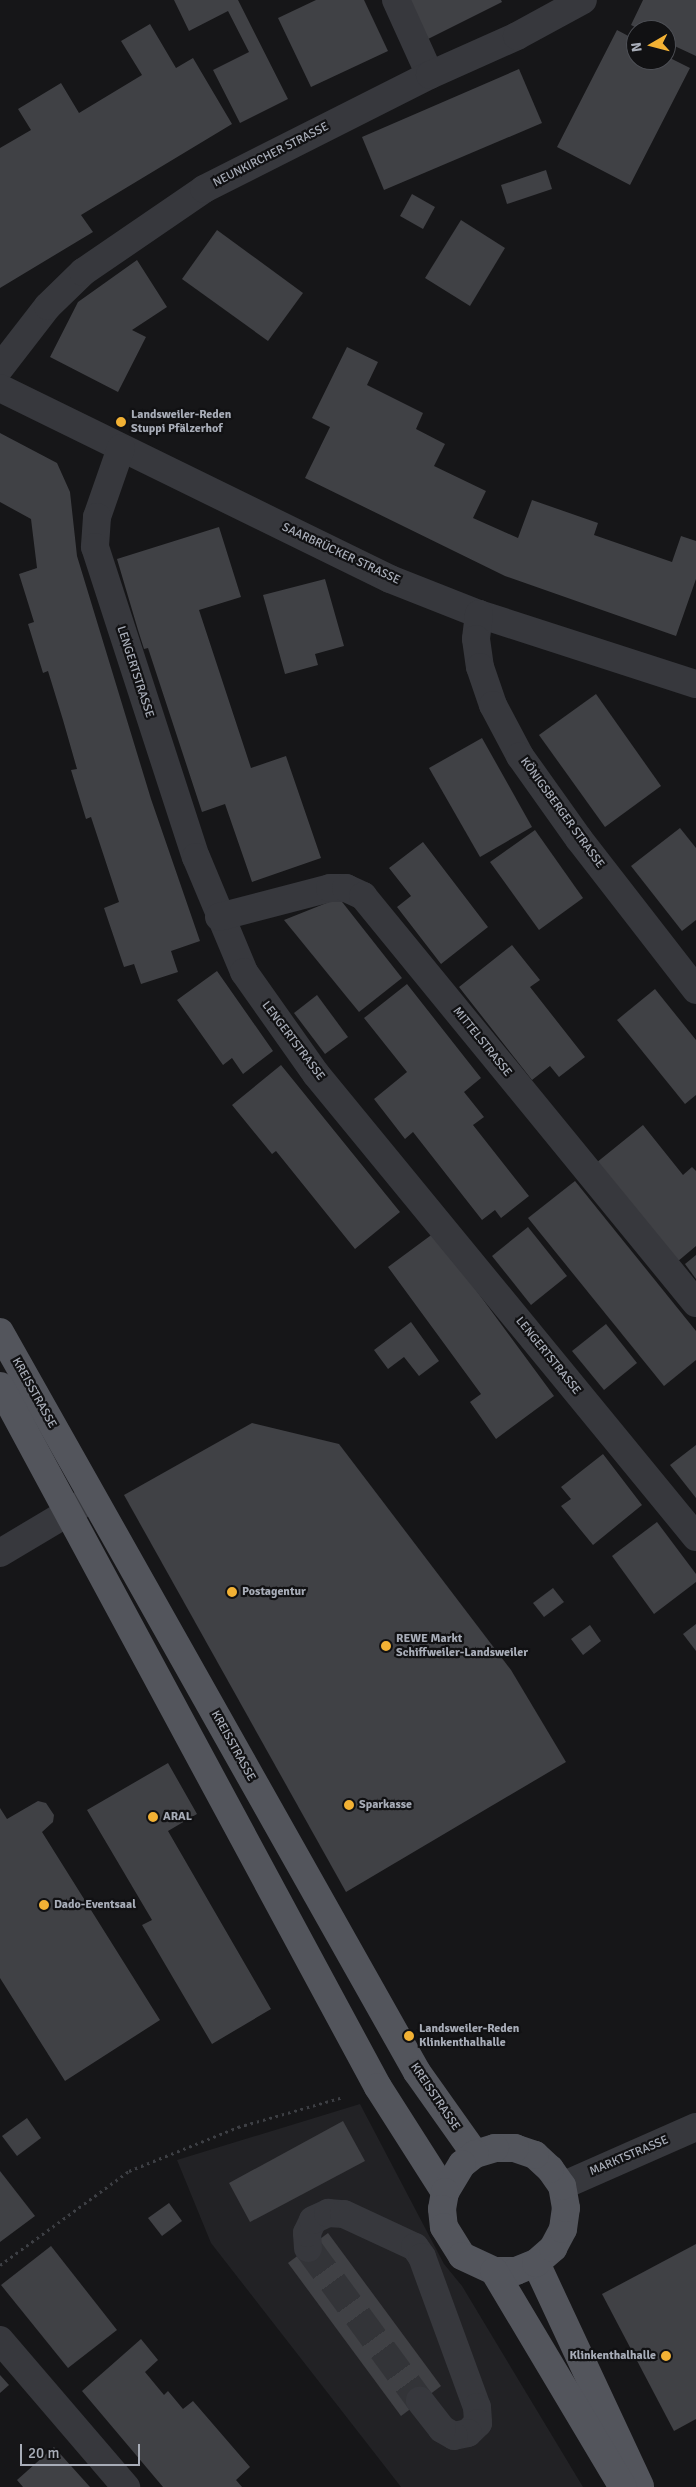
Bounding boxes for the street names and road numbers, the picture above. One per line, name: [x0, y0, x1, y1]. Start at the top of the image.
street label: NEUNKIRCHER STRASSE: [211, 120, 331, 190]
street label: SAARBRÜCKER STRASSE: [280, 520, 402, 588]
street label: LENGERTSTRASSE: [113, 624, 157, 720]
street label: KÖNIGSBERGER STRASSE: [517, 755, 607, 871]
street label: LENGERTSTRASSE: [259, 999, 327, 1083]
street label: MITTELSTRASSE: [450, 1004, 514, 1080]
street label: LENGERTSTRASSE: [512, 1314, 584, 1398]
street label: KREISSTRASSE: [9, 1355, 59, 1431]
street label: KREISSTRASSE: [208, 1708, 258, 1784]
street label: KREISSTRASSE: [407, 2061, 463, 2133]
street label: MARKTSTRASSE: [587, 2133, 671, 2179]

